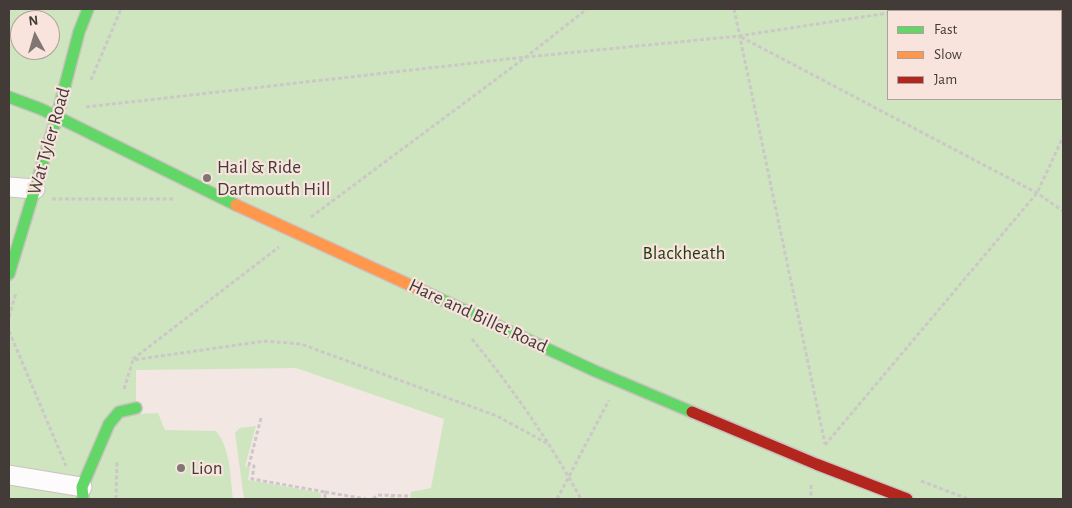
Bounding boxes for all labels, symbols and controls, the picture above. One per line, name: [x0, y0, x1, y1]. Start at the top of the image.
north arrow: [10, 10, 60, 60]
legend: [887, 10, 1062, 100]
text: N: [28, 14, 39, 29]
text: Fast: [934, 22, 957, 37]
text: Slow: [934, 47, 962, 62]
text: Jam: [934, 72, 957, 87]
street label: Wat Tyler Road: [23, 85, 75, 197]
place label: Hail & Ride Dartmouth Hill: [217, 156, 330, 200]
marker: Hail & Ride Dartmouth Hill: [201, 172, 213, 184]
park label: Blackheath: [643, 242, 725, 264]
street label: Hare and Billet Road: [405, 274, 551, 358]
place label: Lion: [191, 457, 222, 479]
marker: Lion: [175, 462, 187, 474]

